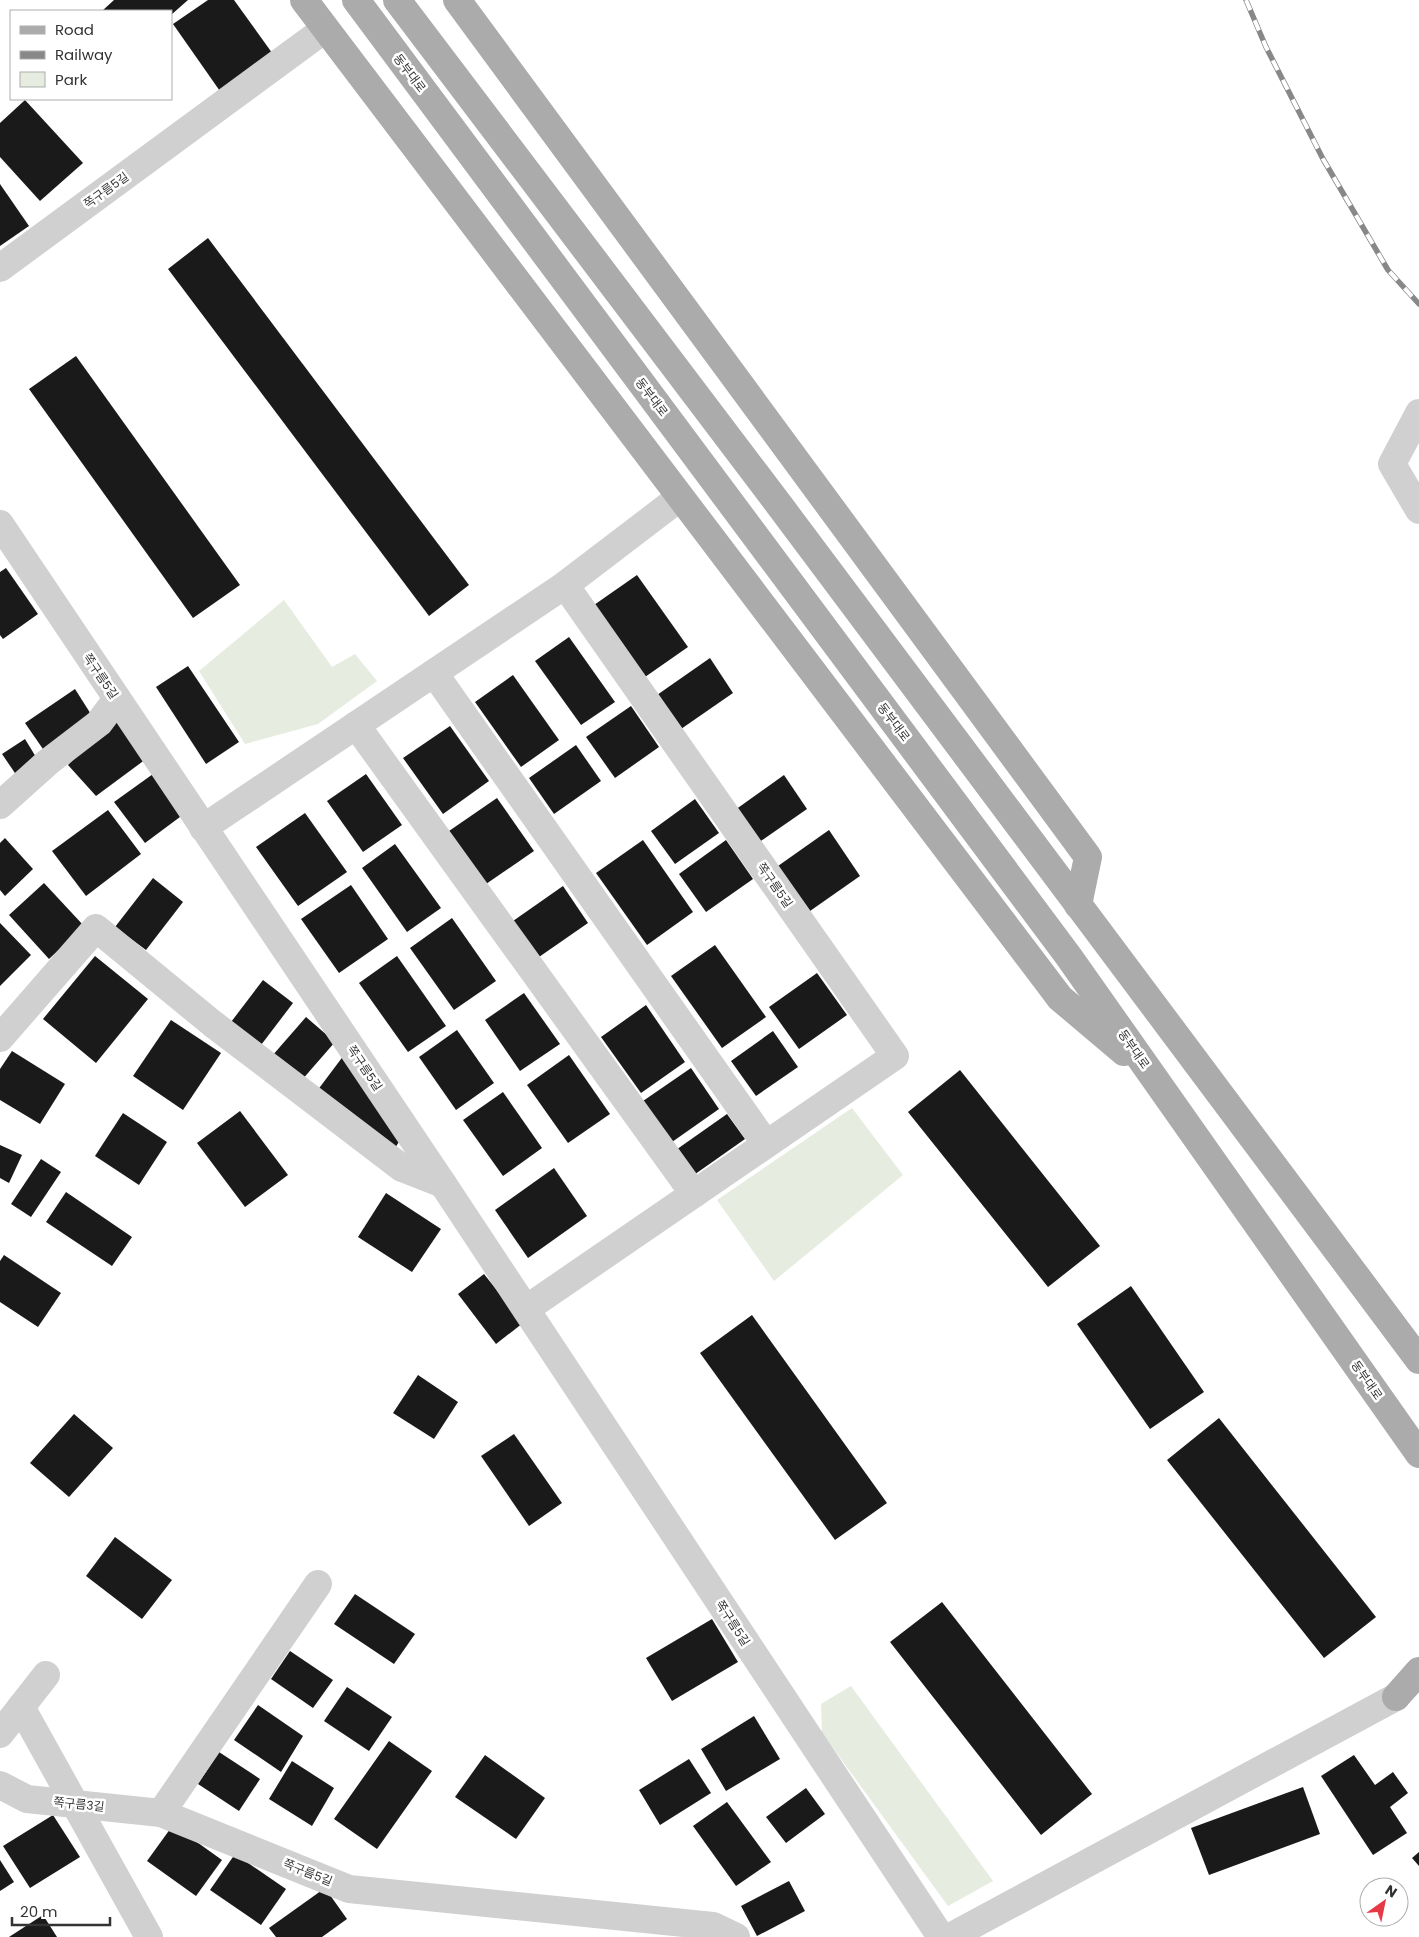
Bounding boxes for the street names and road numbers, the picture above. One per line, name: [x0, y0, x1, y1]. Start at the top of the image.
street label: 동부대로: [390, 50, 430, 96]
street label: 쪽구름5길: [80, 168, 132, 212]
street label: 동부대로: [632, 374, 672, 420]
street label: 쪽구름5길: [79, 650, 123, 702]
street label: 동부대로: [874, 699, 914, 745]
street label: 쪽구름5길: [753, 859, 797, 911]
street label: 동부대로: [1114, 1026, 1154, 1072]
street label: 쪽구름5길: [343, 1042, 387, 1094]
street label: 동부대로: [1347, 1357, 1387, 1403]
street label: 쪽구름5길: [712, 1597, 754, 1649]
street label: 쪽구름3길: [53, 1793, 105, 1815]
street label: 쪽구름5길: [281, 1854, 335, 1890]

